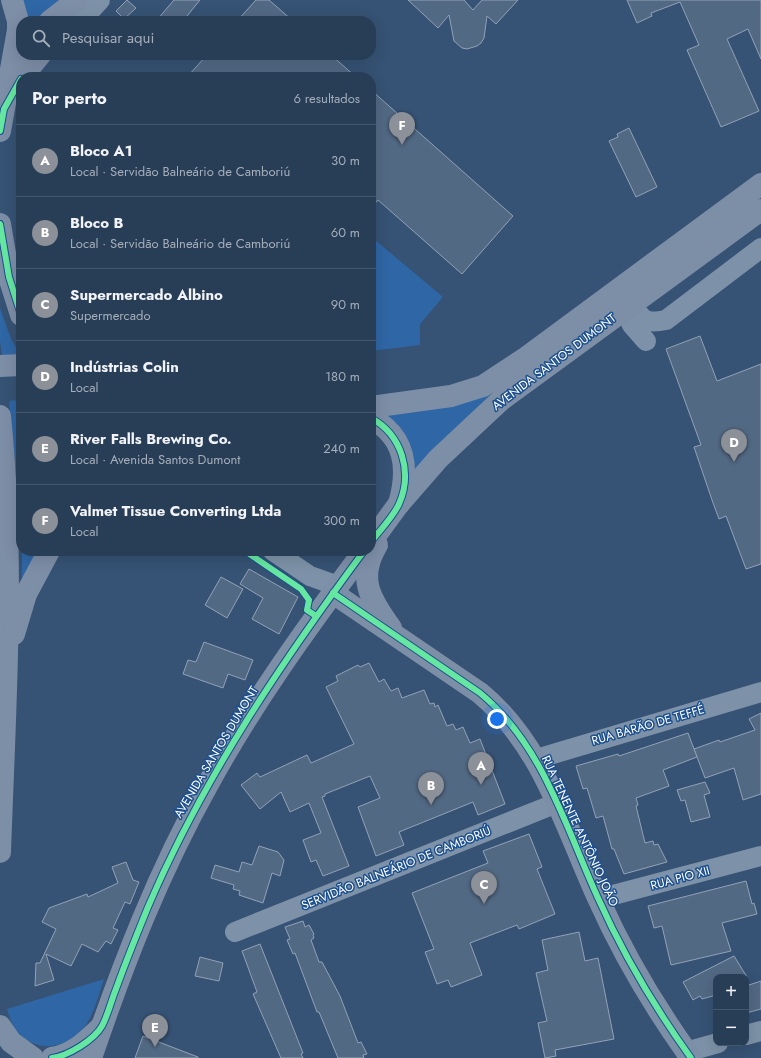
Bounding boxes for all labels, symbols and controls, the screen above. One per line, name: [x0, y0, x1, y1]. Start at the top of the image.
search box: [16, 16, 376, 60]
icon: search: [30, 27, 52, 49]
text: Pesquisar aqui: [62, 27, 154, 49]
text: Por perto: [32, 86, 107, 110]
text: 6 resultados: [293, 89, 360, 108]
pin: F: [389, 112, 415, 145]
text: Bloco A1: [70, 140, 132, 162]
text: A: [40, 151, 50, 170]
text: 30 m: [331, 151, 360, 170]
text: Local · Servidão Balneário de Camboriú: [70, 162, 290, 181]
text: Bloco B: [70, 212, 124, 234]
text: B: [41, 223, 49, 242]
text: 60 m: [331, 223, 360, 242]
text: Local · Servidão Balneário de Camboriú: [70, 234, 290, 253]
text: Supermercado Albino: [70, 284, 223, 306]
text: C: [40, 295, 50, 314]
text: 90 m: [331, 295, 360, 314]
text: Supermercado: [70, 306, 151, 325]
street label: AVENIDA SANTOS DUMONT: [488, 309, 620, 415]
text: Indústrias Colin: [70, 356, 179, 378]
text: D: [40, 367, 50, 386]
text: 180 m: [325, 367, 360, 386]
text: Local: [70, 378, 98, 397]
text: River Falls Brewing Co.: [70, 428, 232, 450]
pin: D: [721, 429, 747, 462]
text: E: [41, 439, 49, 458]
text: 240 m: [323, 439, 360, 458]
text: Local · Avenida Santos Dumont: [70, 450, 240, 469]
text: Valmet Tissue Converting Ltda: [70, 500, 281, 522]
text: F: [41, 511, 49, 530]
text: 300 m: [323, 511, 360, 530]
text: Local: [70, 522, 98, 541]
street label: AVENIDA SANTOS DUMONT: [169, 682, 263, 821]
street label: RUA BARÃO DE TEFFÉ: [589, 700, 707, 750]
your location: [487, 709, 507, 729]
pin: A: [468, 752, 494, 785]
street label: RUA TENENTE ANTÔNIO JOÃO: [537, 752, 623, 910]
pin: B: [418, 772, 444, 805]
street label: SERVIDÃO BALNEÁRIO DE CAMBORIÚ: [299, 823, 493, 913]
street label: RUA PIO XII: [648, 861, 712, 895]
pin: C: [471, 871, 497, 904]
map controls: [713, 974, 749, 1046]
button: +: [713, 974, 749, 1010]
button: −: [713, 1010, 749, 1046]
pin: E: [142, 1014, 168, 1047]

